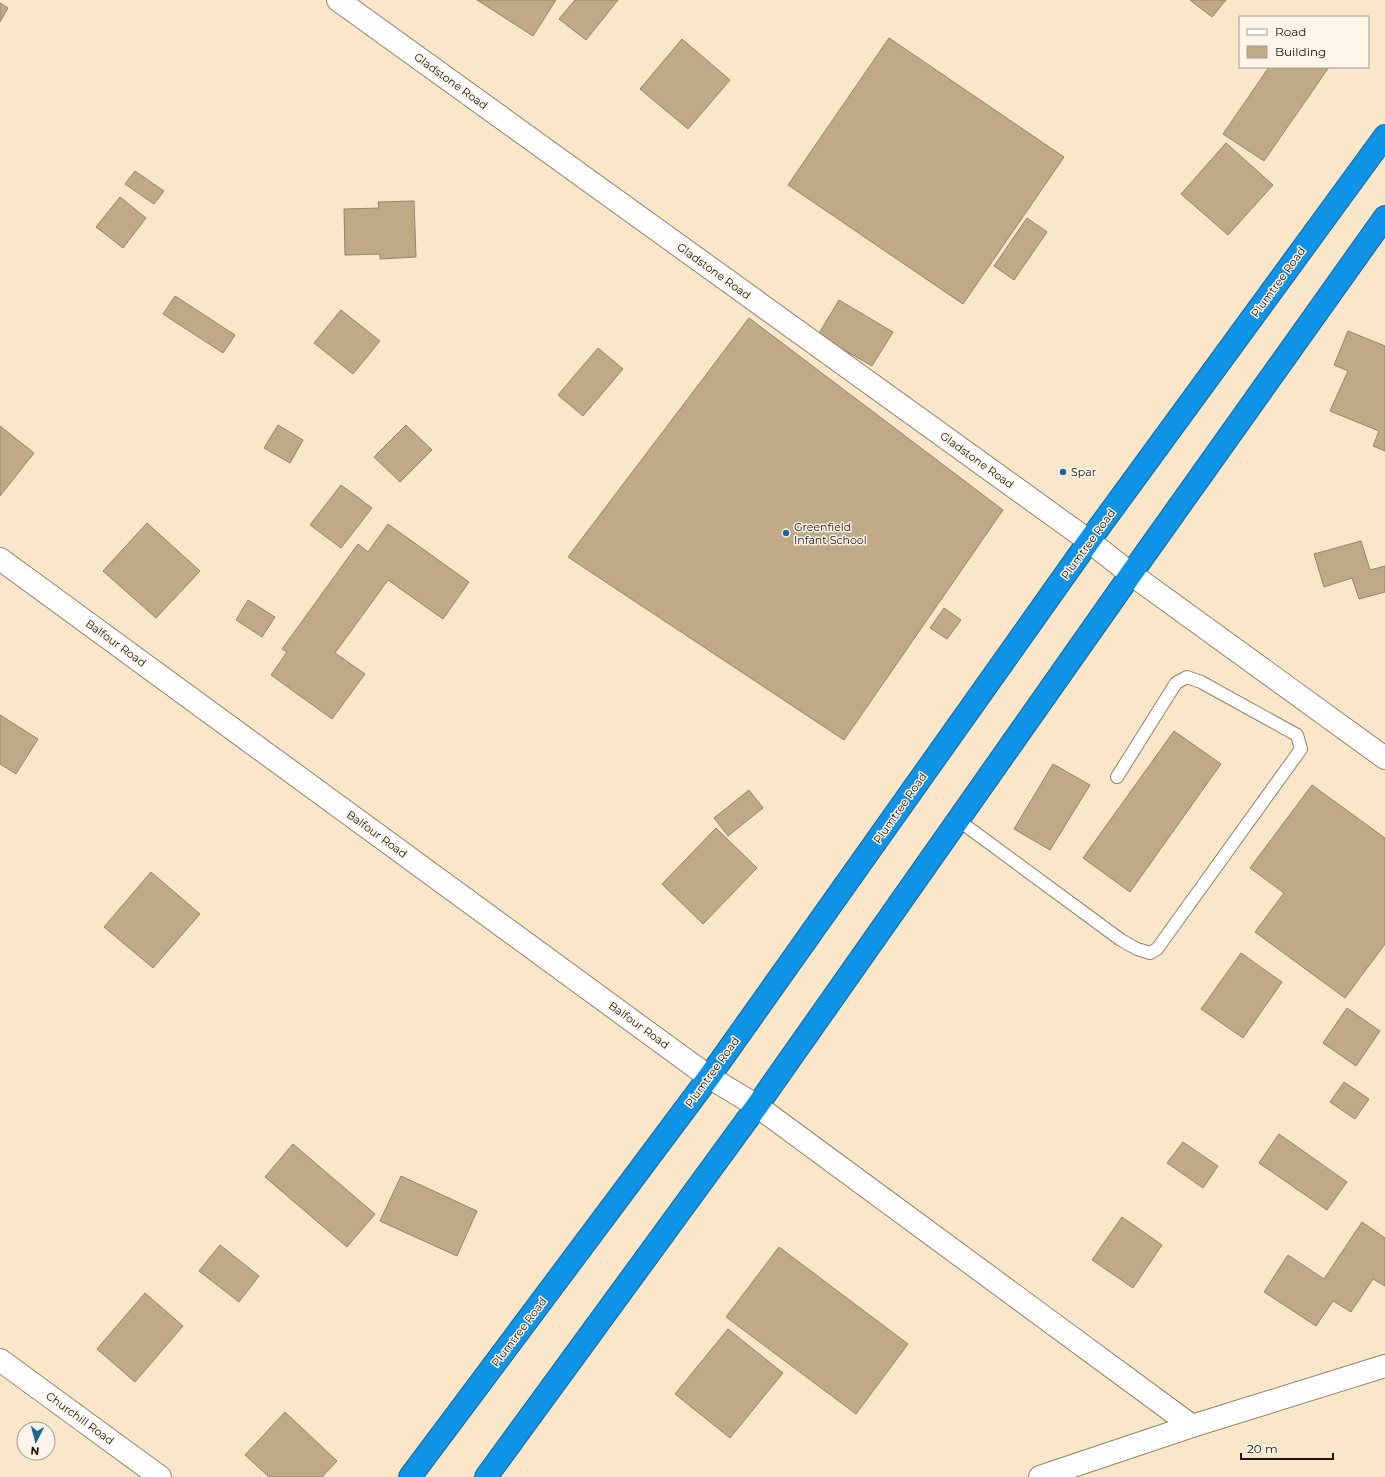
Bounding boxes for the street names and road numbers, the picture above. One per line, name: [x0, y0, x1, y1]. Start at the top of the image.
street label: Gladstone Road: [411, 50, 491, 112]
street label: Gladstone Road: [674, 240, 754, 302]
street label: Plumtree Road: [1248, 244, 1308, 320]
street label: Gladstone Road: [937, 429, 1017, 491]
street label: Plumtree Road: [1058, 506, 1118, 582]
street label: Balfour Road: [83, 616, 149, 670]
street label: Plumtree Road: [870, 770, 930, 846]
street label: Balfour Road: [344, 807, 410, 861]
street label: Balfour Road: [606, 998, 672, 1052]
street label: Plumtree Road: [682, 1034, 742, 1110]
street label: Plumtree Road: [488, 1294, 550, 1370]
street label: Churchill Road: [43, 1389, 117, 1447]

